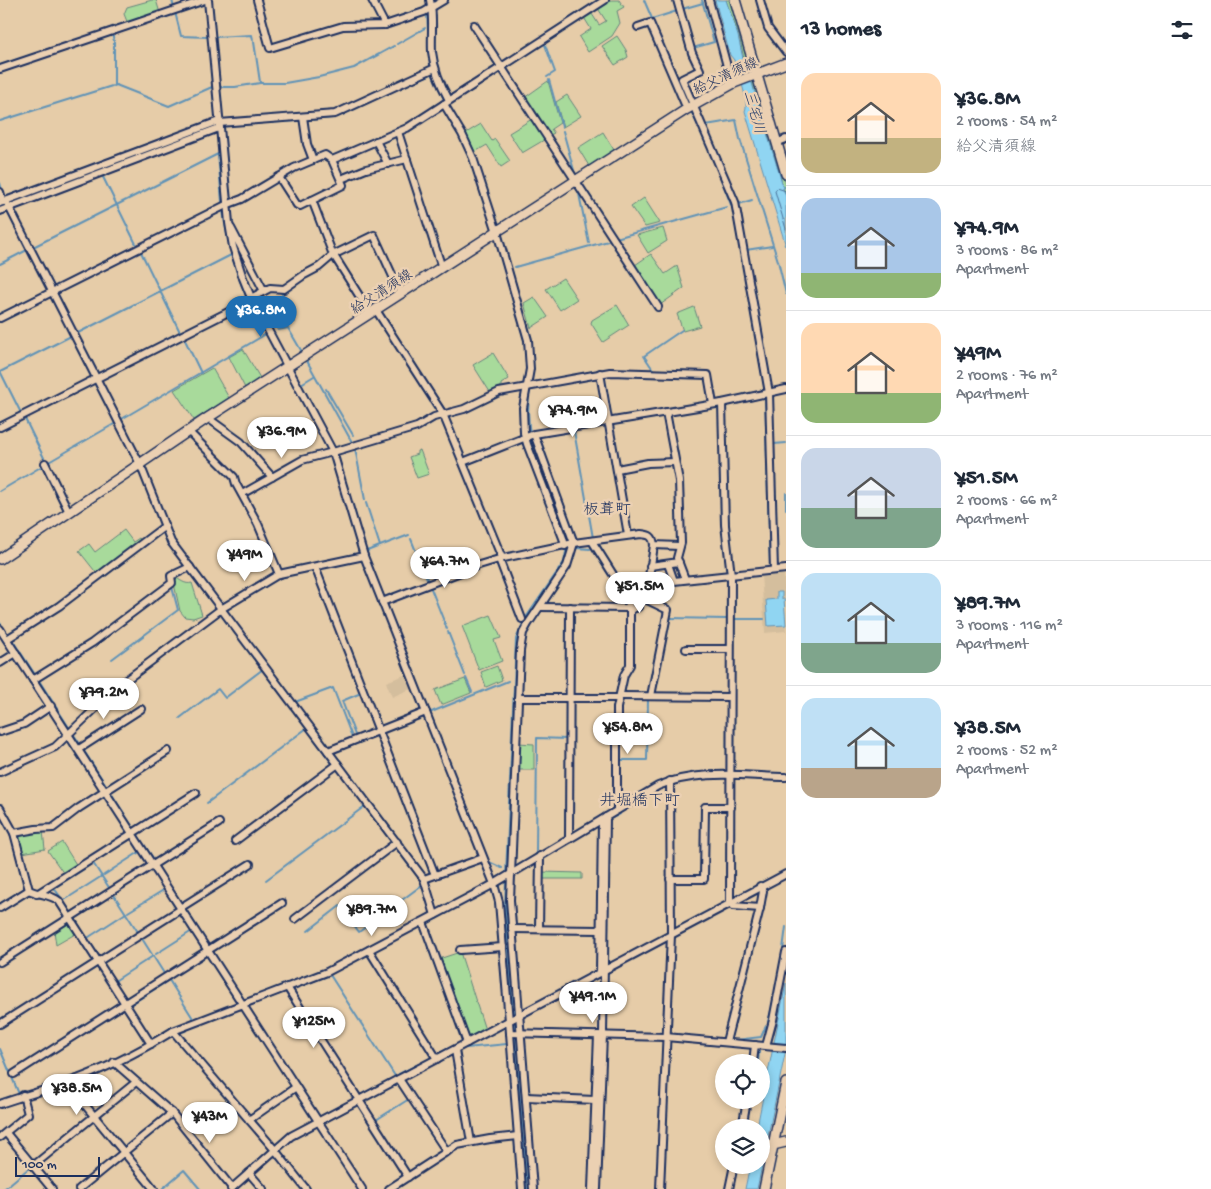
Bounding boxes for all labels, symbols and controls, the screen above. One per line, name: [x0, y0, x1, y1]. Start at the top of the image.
icon: filters: [1168, 16, 1196, 44]
text: 13 homes: [801, 18, 881, 43]
street label: 給父清須線: [691, 55, 761, 100]
water label: 三宅川: [738, 88, 768, 137]
text: ¥36.8M: [956, 88, 1020, 113]
icon: home: [841, 93, 901, 153]
text: 2 rooms · 54 m²: [956, 113, 1057, 132]
text: 給父清須線: [956, 139, 1036, 158]
text: ¥74.9M: [956, 217, 1018, 242]
icon: home: [841, 218, 901, 278]
text: 3 rooms · 86 m²: [956, 242, 1059, 261]
text: Apartment: [956, 261, 1028, 280]
street label: 給父清須線: [348, 267, 416, 319]
pin: ¥36.8M: [220, 296, 302, 338]
text: ¥36.8M: [237, 302, 285, 321]
text: ¥49M: [956, 342, 1001, 367]
icon: home: [841, 343, 901, 403]
text: 2 rooms · 76 m²: [956, 367, 1058, 386]
text: Apartment: [956, 386, 1028, 405]
pin: ¥74.9M: [532, 396, 614, 438]
text: ¥74.9M: [549, 402, 597, 421]
pin: ¥36.9M: [241, 416, 323, 459]
text: ¥36.9M: [258, 423, 306, 442]
text: ¥51.5M: [956, 467, 1017, 492]
icon: home: [841, 468, 901, 528]
text: 2 rooms · 66 m²: [956, 492, 1057, 511]
district label: 板葺町: [583, 500, 631, 521]
text: Apartment: [956, 511, 1028, 530]
pin: ¥49M: [215, 540, 275, 582]
text: ¥49M: [228, 546, 262, 565]
pin: ¥64.7M: [404, 546, 486, 589]
text: ¥64.7M: [421, 553, 469, 572]
pin: ¥51.5M: [599, 572, 681, 614]
text: ¥51.5M: [617, 578, 663, 597]
text: ¥89.7M: [956, 592, 1020, 617]
icon: home: [841, 593, 901, 653]
text: 3 rooms · 116 m²: [956, 617, 1063, 636]
text: Apartment: [956, 636, 1028, 655]
pin: ¥79.2M: [63, 678, 145, 720]
text: ¥79.2M: [80, 684, 128, 703]
pin: ¥54.8M: [587, 712, 669, 755]
text: ¥38.5M: [956, 717, 1020, 742]
icon: home: [841, 718, 901, 778]
text: ¥54.8M: [604, 719, 652, 738]
text: 2 rooms · 52 m²: [956, 742, 1058, 761]
text: Apartment: [956, 761, 1028, 780]
district label: 井堀橋下町: [600, 792, 680, 812]
pin: ¥89.7M: [331, 894, 413, 937]
text: ¥89.7M: [348, 901, 396, 920]
pin: ¥49.1M: [552, 982, 634, 1024]
text: ¥49.1M: [570, 988, 616, 1007]
pin: ¥125M: [279, 1006, 349, 1049]
text: ¥125M: [293, 1013, 335, 1032]
map controls: [715, 1054, 770, 1174]
button: locate: [715, 1054, 770, 1109]
pin: ¥38.5M: [36, 1074, 118, 1116]
text: ¥38.5M: [52, 1080, 102, 1099]
pin: ¥43M: [180, 1102, 240, 1144]
text: ¥43M: [193, 1108, 227, 1127]
button: layers: [715, 1119, 770, 1174]
scale bar: [15, 1154, 100, 1177]
text: 100 m: [22, 1157, 57, 1174]

